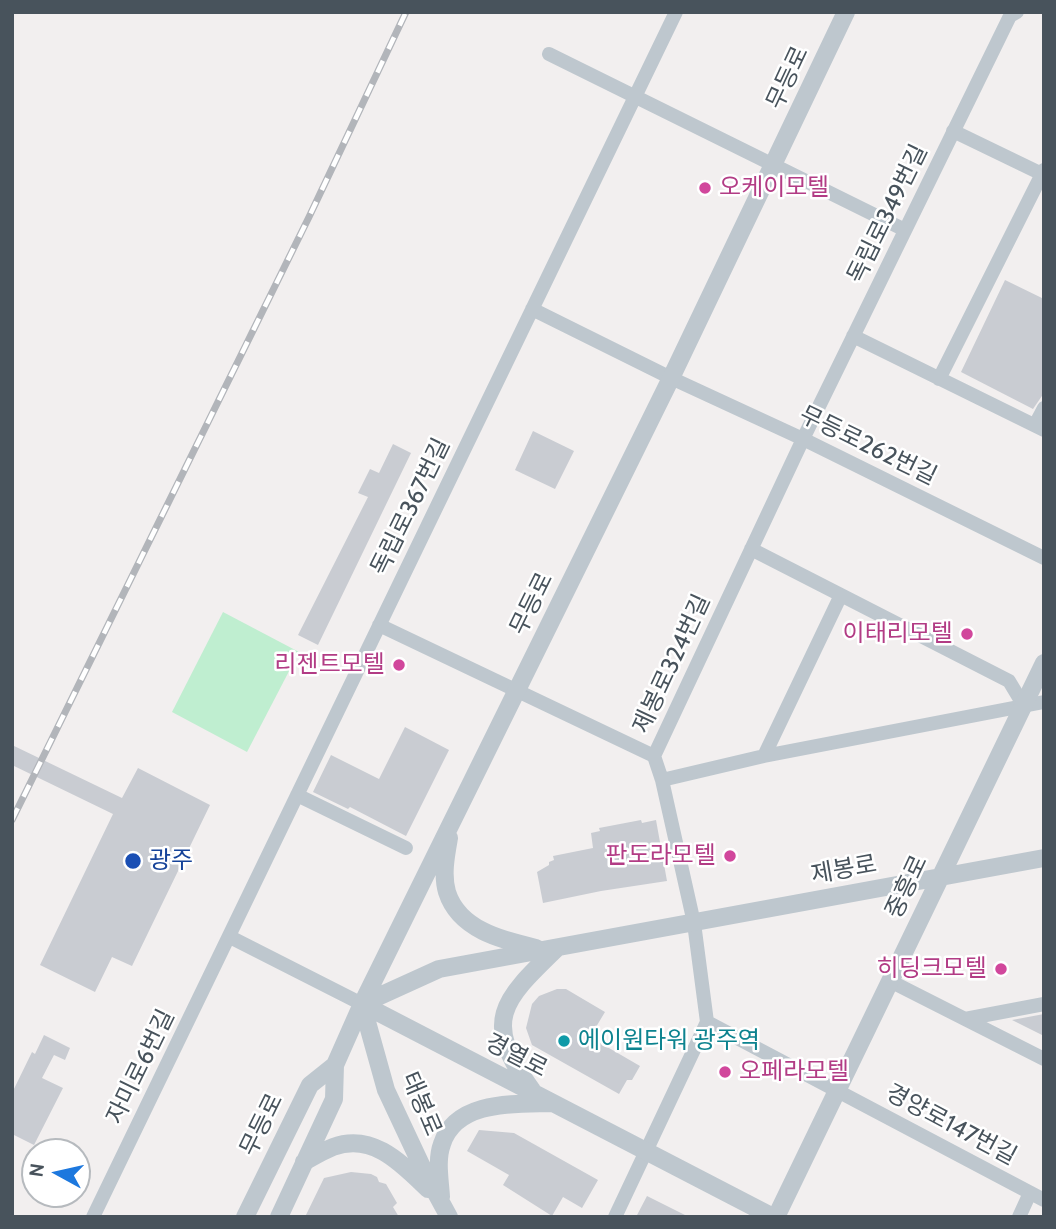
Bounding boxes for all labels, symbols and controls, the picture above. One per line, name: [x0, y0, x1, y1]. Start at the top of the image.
street label: 무등로: [761, 42, 815, 114]
street label: 독립로349번길: [842, 140, 934, 288]
place label: 오케이모텔: [719, 174, 829, 202]
marker: 오케이모텔: [697, 180, 713, 196]
street label: 무등로262번길: [795, 400, 941, 492]
street label: 독립로367번길: [365, 434, 457, 580]
street label: 무등로: [505, 568, 559, 640]
street label: 제봉로324번길: [627, 590, 717, 738]
place label: 이태리모텔: [843, 620, 953, 648]
marker: 이태리모텔: [959, 626, 975, 642]
place label: 리젠트모텔: [275, 651, 385, 679]
marker: 리젠트모텔: [391, 657, 407, 673]
place label: 판도라모텔: [606, 842, 716, 870]
place label: 광주: [149, 847, 193, 875]
marker: 판도라모텔: [722, 848, 738, 864]
street label: 제봉로: [809, 850, 879, 890]
marker: 광주: [123, 851, 143, 871]
street label: 중흥로: [880, 851, 934, 923]
place label: 히딩크모텔: [877, 955, 987, 983]
marker: 히딩크모텔: [993, 961, 1009, 977]
street label: 자미로6번길: [101, 1005, 181, 1129]
place label: 에이원타워 광주역: [578, 1027, 760, 1055]
street label: 경열로: [480, 1028, 552, 1084]
marker: 에이원타워 광주역: [556, 1033, 572, 1049]
place label: 오페라모텔: [739, 1058, 849, 1086]
marker: 오페라모텔: [717, 1064, 733, 1080]
street label: 태봉로: [395, 1068, 447, 1140]
street label: 경양로147번길: [881, 1078, 1021, 1172]
street label: 무등로: [235, 1089, 289, 1161]
north arrow: [21, 1138, 91, 1208]
text: N: [24, 1162, 49, 1179]

